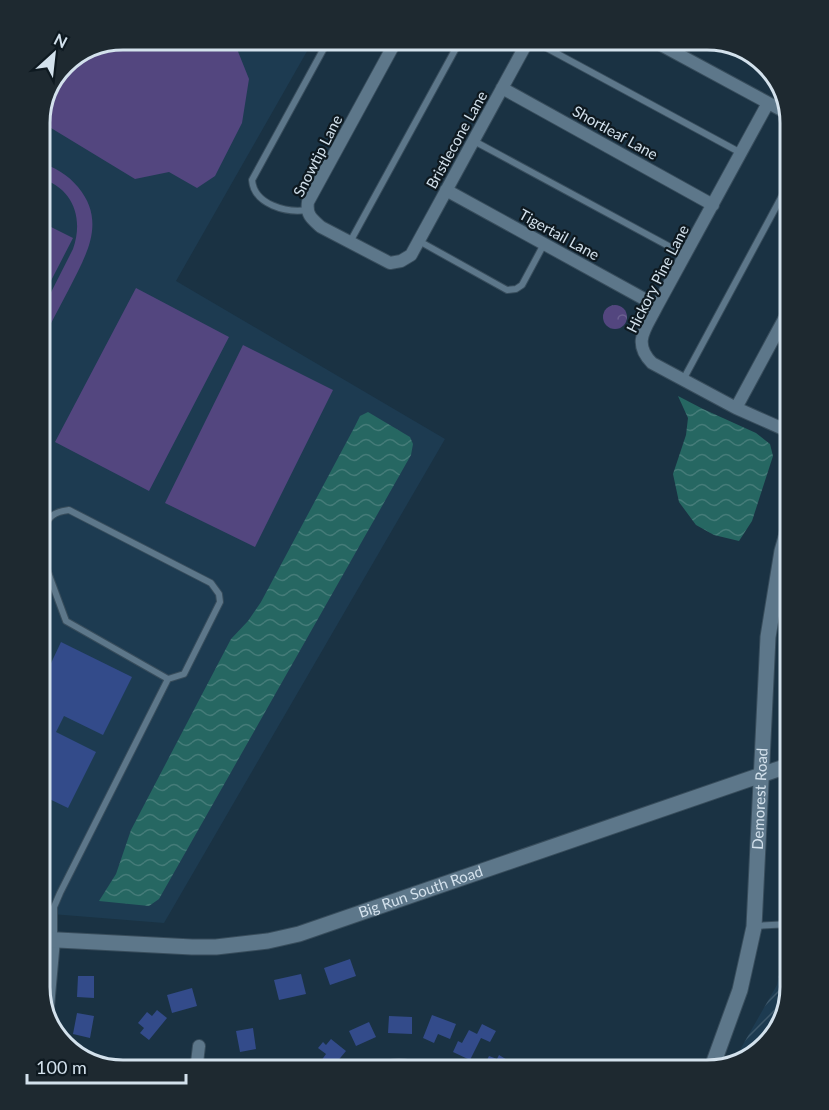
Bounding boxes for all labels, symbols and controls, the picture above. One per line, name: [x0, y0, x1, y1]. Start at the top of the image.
north arrow: [24, 24, 84, 84]
text: N: [51, 29, 71, 51]
street label: Bristlecone Lane: [422, 87, 490, 192]
street label: Shortleaf Lane: [570, 101, 661, 163]
street label: Snowtip Lane: [289, 112, 345, 199]
street label: Tigertail Lane: [516, 205, 603, 264]
street label: Hickory Pine Lane: [622, 222, 692, 335]
street label: Demorest Road: [748, 747, 771, 850]
street label: Big Run South Road: [356, 861, 485, 921]
scale bar: [27, 1047, 186, 1085]
text: 100 m: [36, 1056, 87, 1078]

